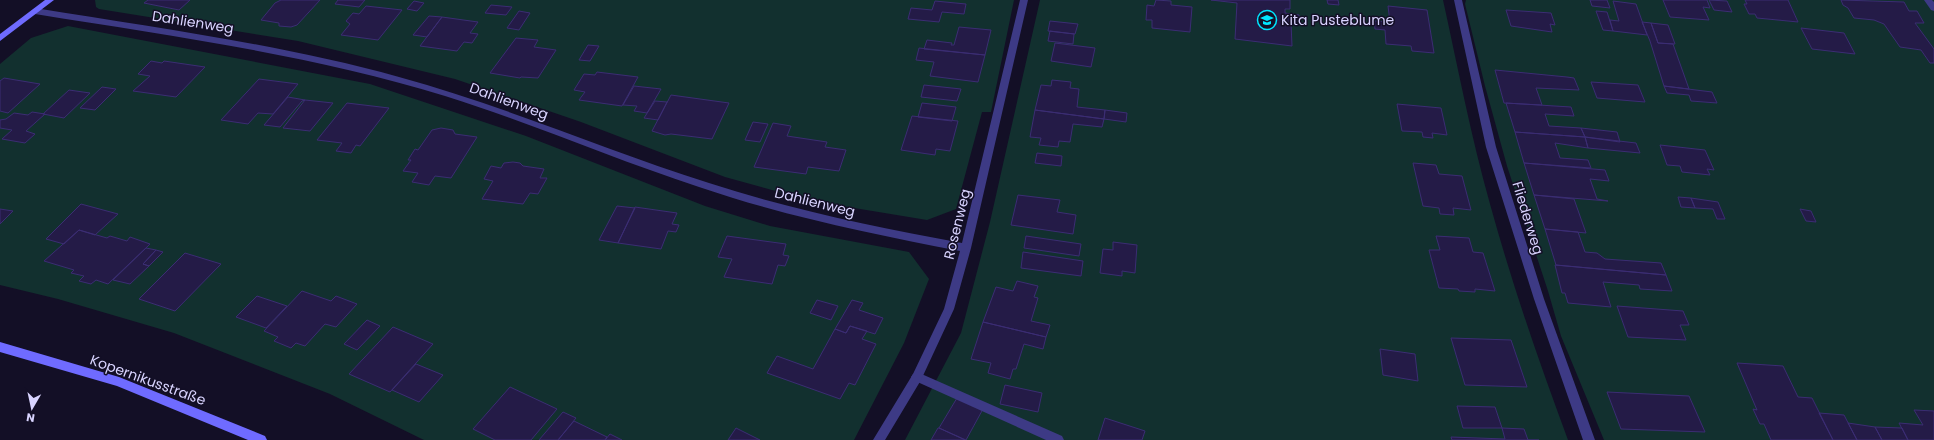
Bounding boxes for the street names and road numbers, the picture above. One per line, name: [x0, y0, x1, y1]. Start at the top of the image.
street label: Dahlienweg: [151, 6, 235, 38]
street label: Dahlienweg: [467, 77, 551, 125]
street label: Fliederweg: [1507, 179, 1549, 257]
street label: Dahlienweg: [773, 182, 857, 222]
street label: Rosenweg: [939, 187, 975, 261]
street label: Kopernikusstraße: [87, 350, 209, 410]

